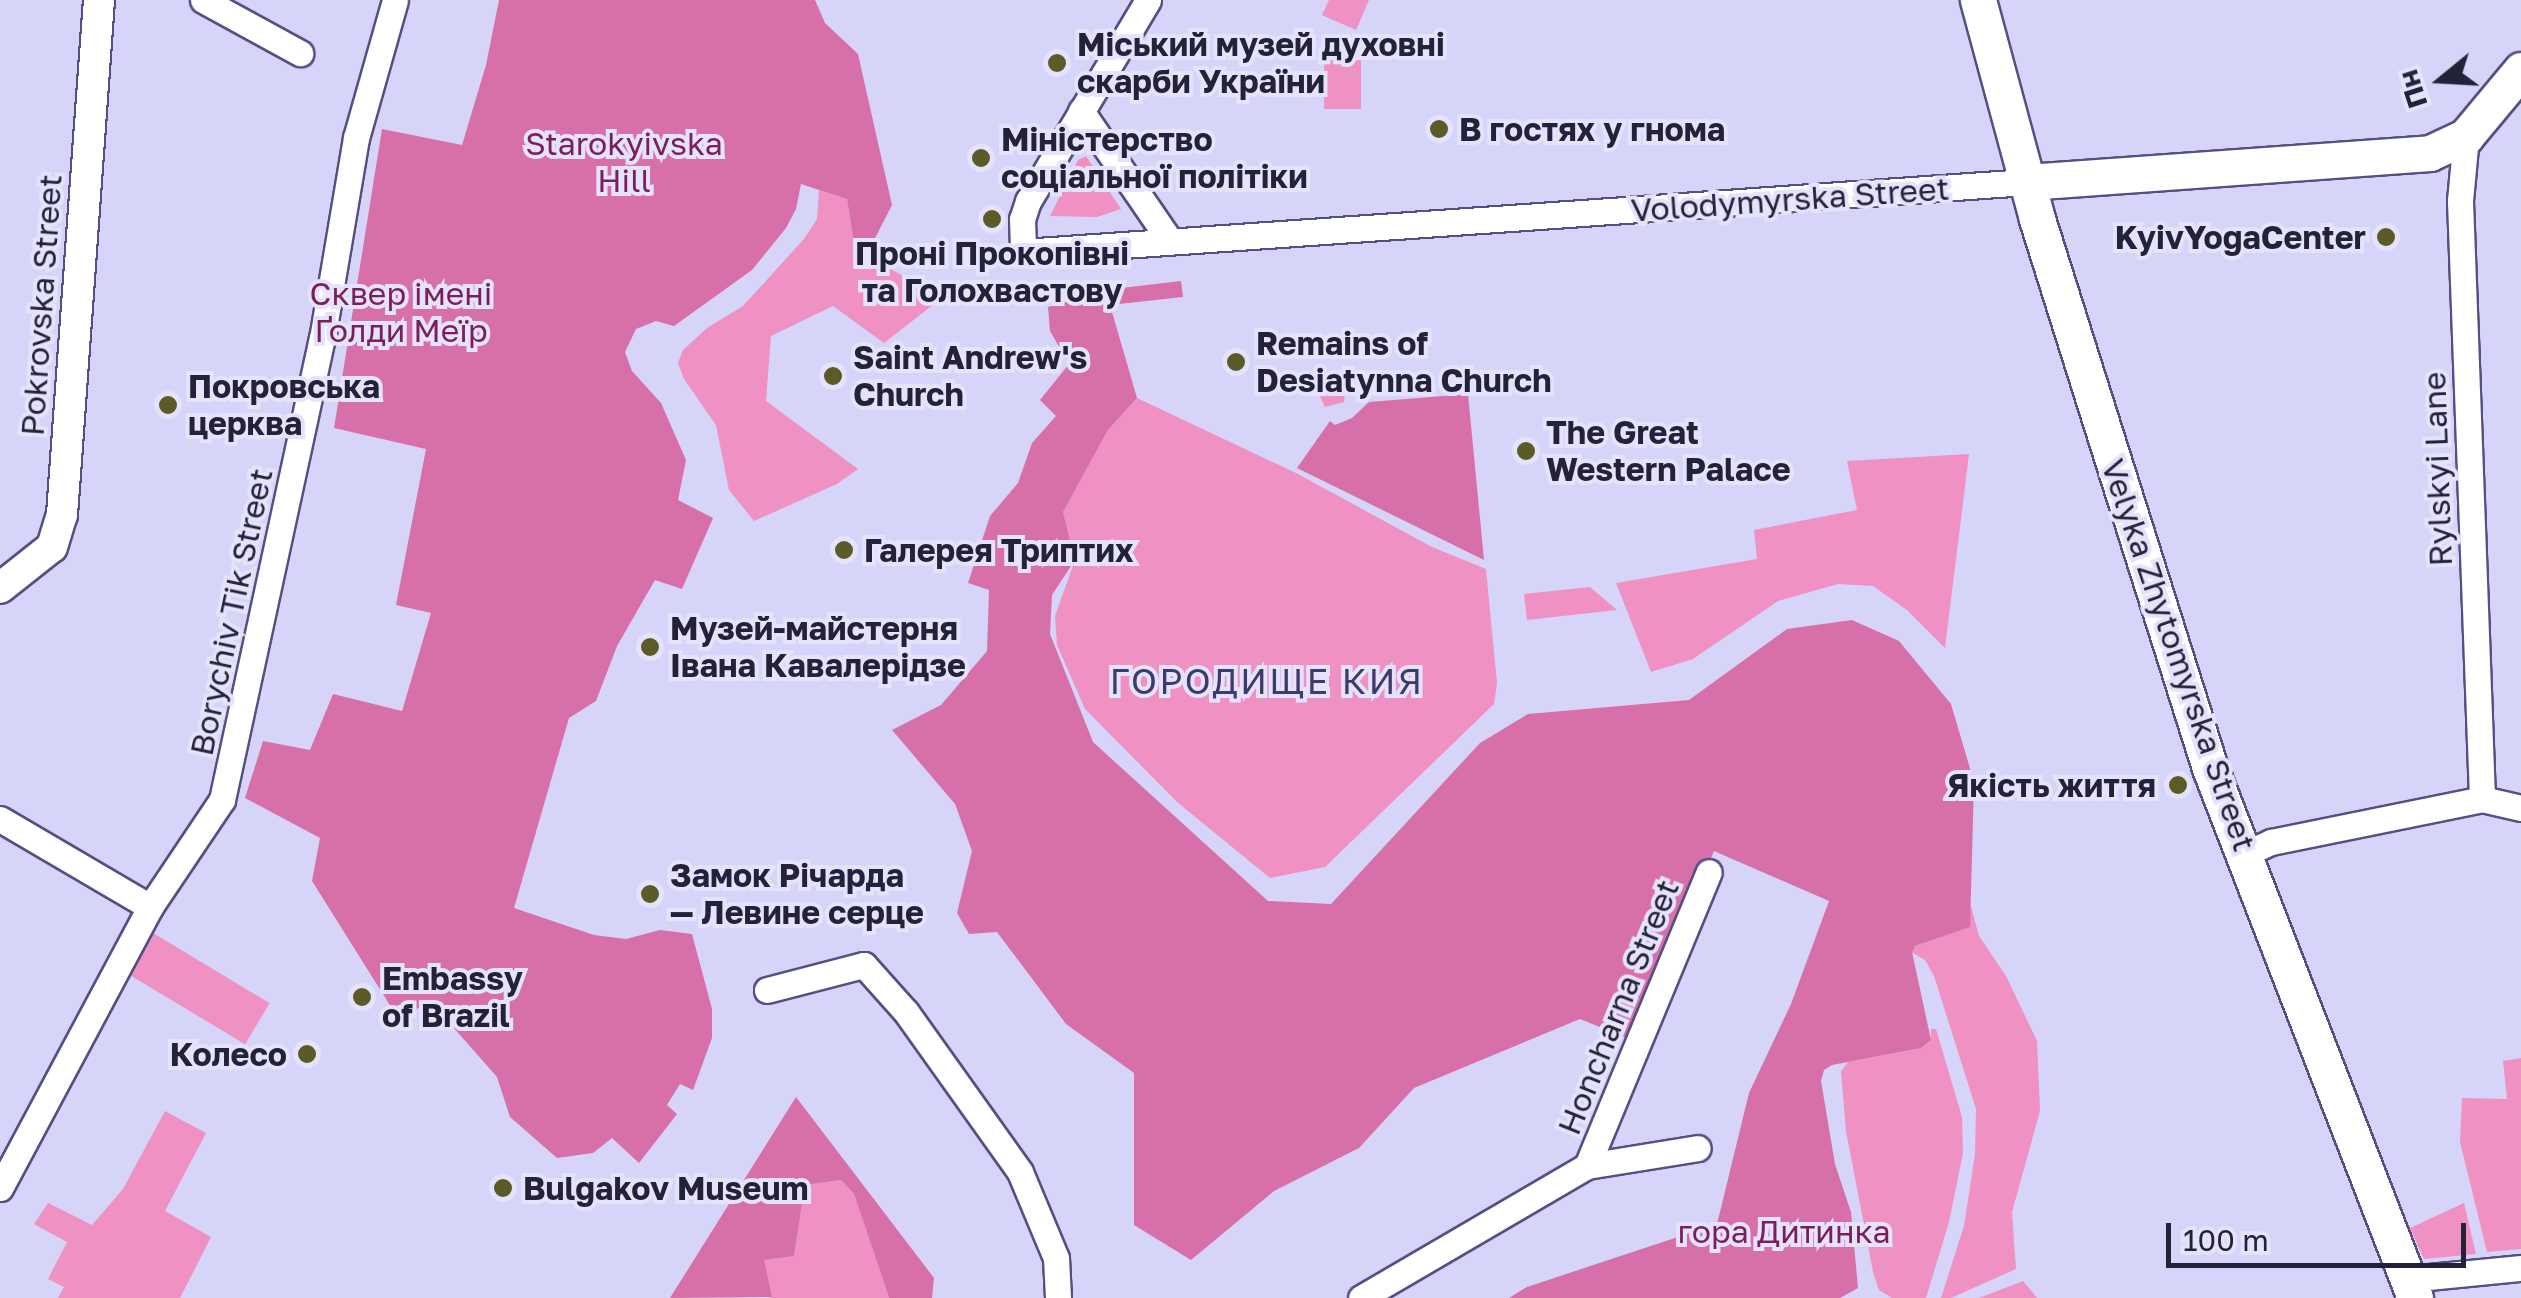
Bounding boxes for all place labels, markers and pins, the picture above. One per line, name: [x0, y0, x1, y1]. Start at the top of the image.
place label: Міський музей духовні скарби України: [1077, 26, 1445, 101]
marker: Міський музей духовні скарби України: [1046, 52, 1068, 74]
place label: В гостях у гнома: [1459, 110, 1725, 148]
marker: В гостях у гнома: [1428, 118, 1450, 140]
place label: Міністерство соціальної політіки: [1001, 121, 1308, 196]
marker: Міністерство соціальної політіки: [970, 147, 992, 169]
marker: Проні Прокопівні та Голохвастову: [981, 208, 1003, 230]
place label: KyivYogaCenter: [2115, 218, 2366, 256]
marker: KyivYogaCenter: [2375, 226, 2397, 248]
place label: Проні Прокопівні та Голохвастову: [855, 235, 1129, 310]
place label: Remains of Desiatynna Church: [1256, 325, 1551, 400]
place label: Saint Andrew's Church: [853, 339, 1087, 414]
marker: Remains of Desiatynna Church: [1225, 351, 1247, 373]
marker: Saint Andrew's Church: [822, 365, 844, 387]
place label: Покровська церква: [188, 368, 380, 443]
marker: Покровська церква: [157, 394, 179, 416]
place label: The Great Western Palace: [1546, 414, 1791, 489]
marker: The Great Western Palace: [1515, 440, 1537, 462]
place label: Галерея Триптих: [864, 531, 1133, 569]
marker: Галерея Триптих: [833, 539, 855, 561]
place label: Музей-майстерня Івана Кавалерідзе: [670, 610, 966, 685]
marker: Музей-майстерня Івана Кавалерідзе: [639, 636, 661, 658]
place label: Якість життя: [1947, 766, 2156, 804]
marker: Якість життя: [2165, 772, 2191, 798]
place label: Замок Річарда — Левине серце: [670, 857, 924, 932]
marker: Замок Річарда — Левине серце: [639, 883, 661, 905]
place label: Embassy of Brazil: [382, 960, 523, 1035]
marker: Embassy of Brazil: [351, 986, 373, 1008]
place label: Колесо: [170, 1035, 287, 1073]
marker: Колесо: [296, 1043, 318, 1065]
place label: Bulgakov Museum: [523, 1169, 808, 1207]
marker: Bulgakov Museum: [492, 1177, 514, 1199]

